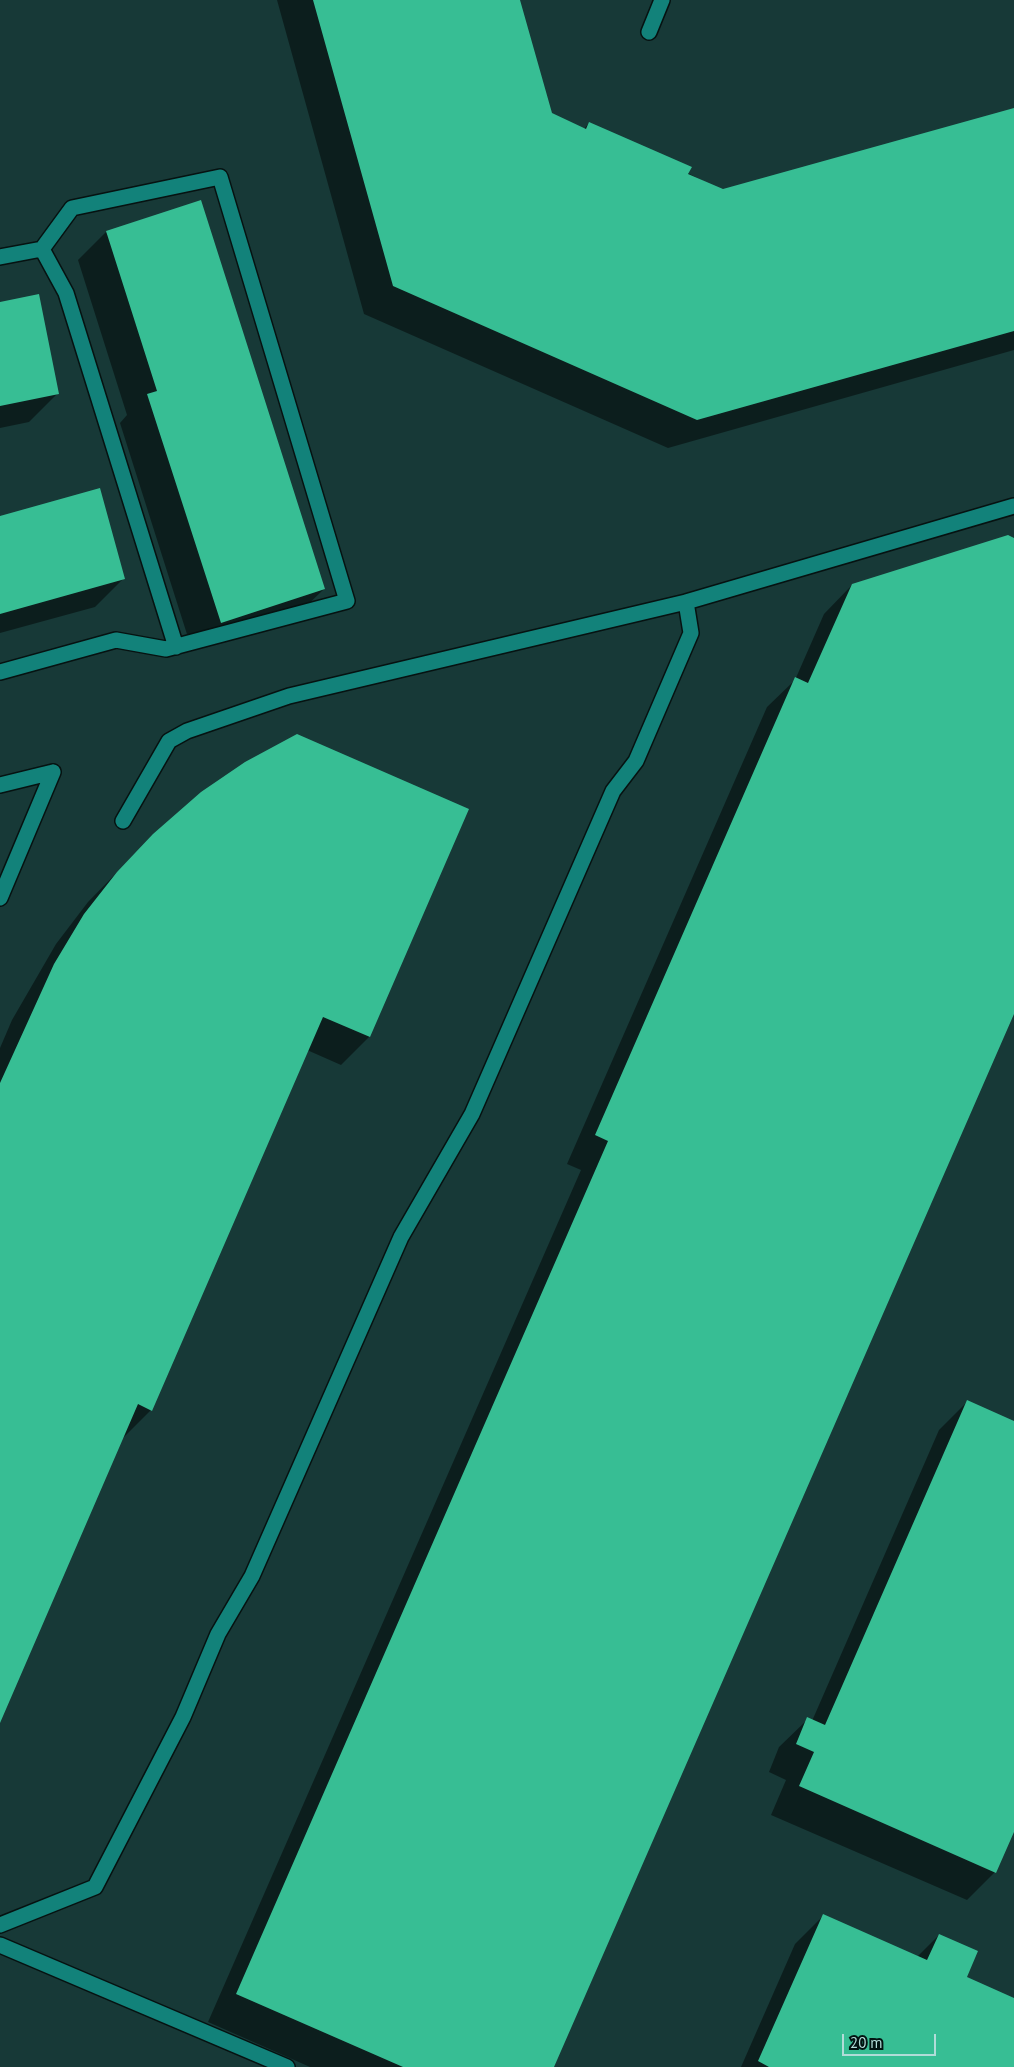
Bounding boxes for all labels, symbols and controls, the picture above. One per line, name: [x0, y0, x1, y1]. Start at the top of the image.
scale bar: [844, 2024, 938, 2056]
text: 20 m: [850, 2033, 883, 2052]

